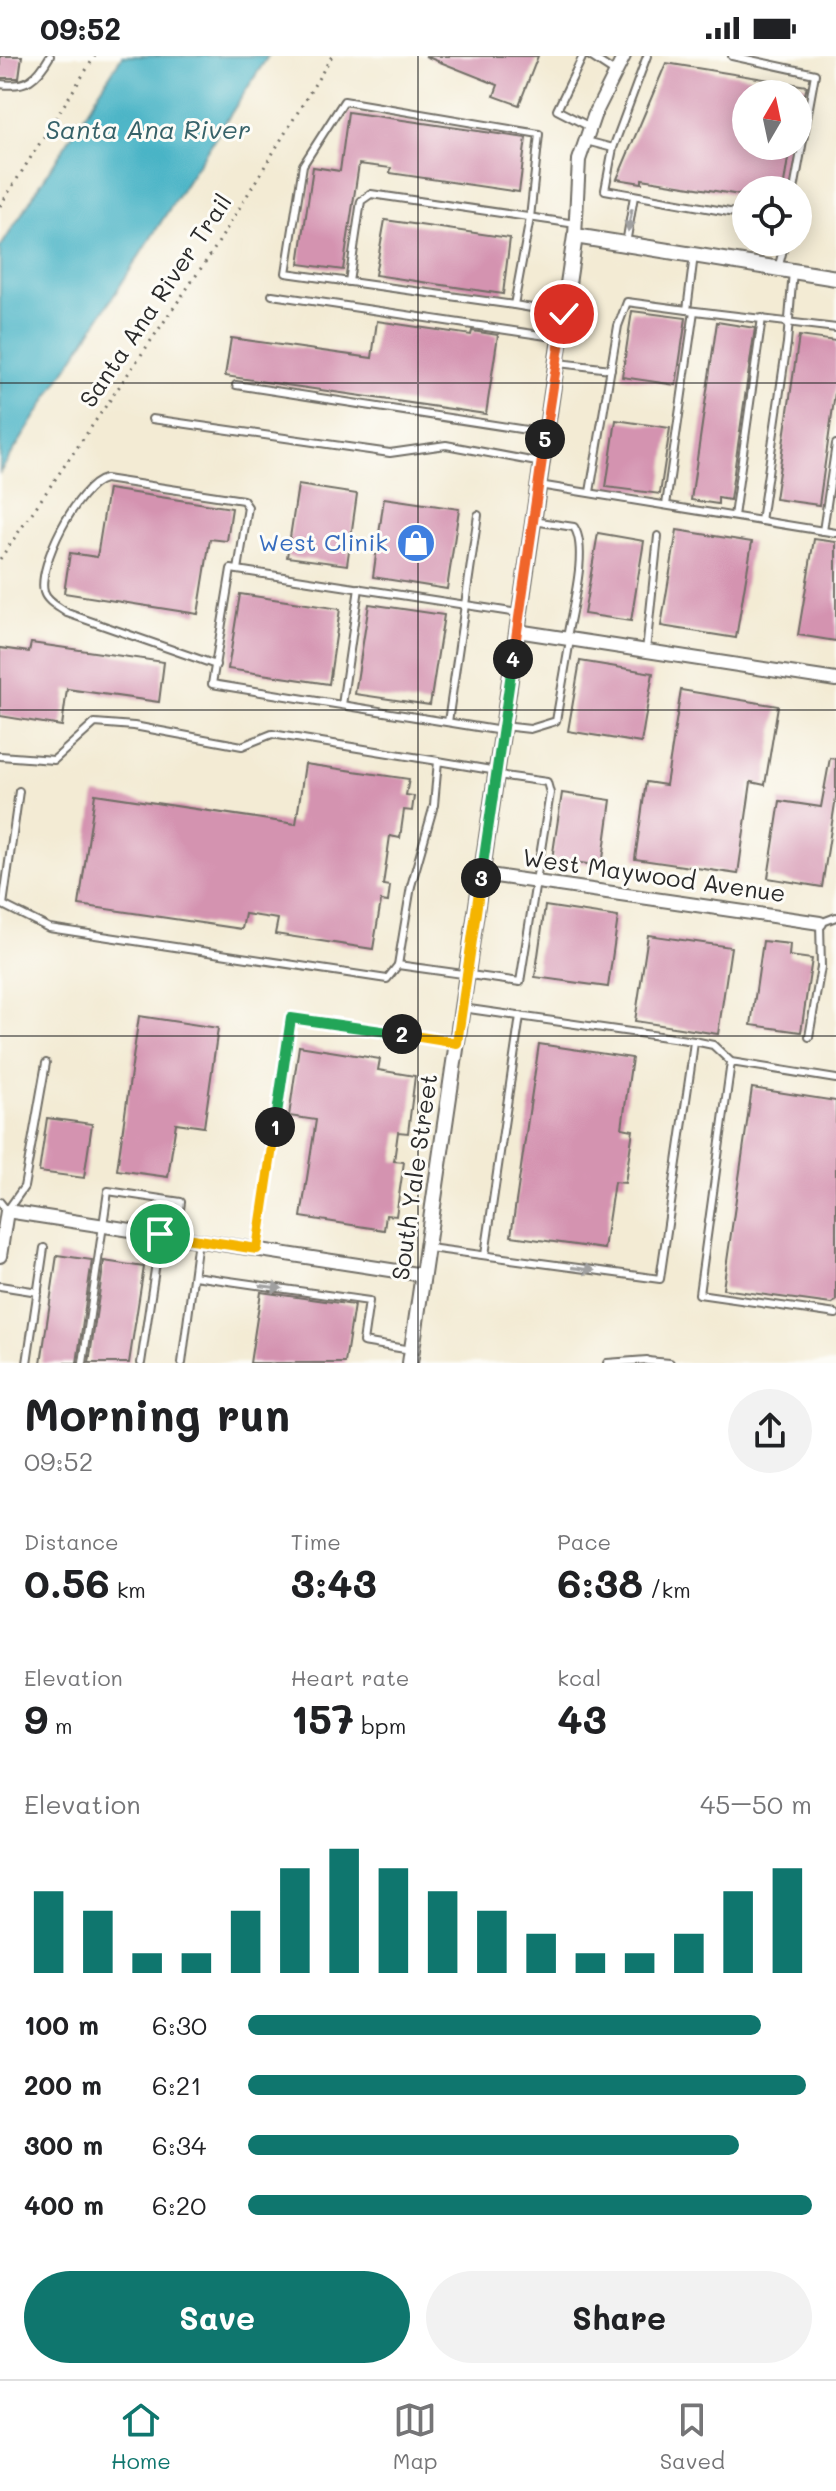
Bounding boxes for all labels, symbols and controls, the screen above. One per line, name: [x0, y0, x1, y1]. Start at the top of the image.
text: 09:52: [40, 8, 121, 48]
north arrow: [732, 80, 812, 160]
map controls: [732, 80, 812, 256]
water label: Santa Ana River: [45, 112, 251, 146]
button: locate: [732, 176, 812, 256]
street label: Santa Ana River Trail: [72, 187, 238, 413]
one-way arrow: [623, 208, 635, 233]
pin: [530, 280, 598, 348]
icon: check: [542, 292, 586, 336]
pin: 5: [525, 419, 565, 459]
text: 5: [539, 424, 551, 453]
shop icon: West Clinik: [395, 522, 437, 564]
place label: West Clinik: [258, 526, 388, 557]
pin: 4: [493, 639, 533, 679]
text: 4: [506, 644, 520, 673]
street label: West Maywood Avenue: [521, 841, 788, 908]
pin: 3: [461, 858, 501, 898]
text: 3: [474, 863, 488, 892]
pin: 2: [382, 1014, 422, 1054]
text: 2: [396, 1019, 408, 1048]
street label: South Yale Street: [384, 1072, 443, 1282]
pin: 1: [255, 1107, 295, 1147]
text: 1: [270, 1112, 280, 1141]
pin: [126, 1200, 194, 1268]
icon: arrive: [138, 1212, 182, 1256]
one-way arrow: [571, 1263, 596, 1276]
one-way arrow: [259, 1281, 284, 1294]
text: Morning run: [24, 1385, 290, 1442]
button: share: [728, 1389, 812, 1473]
text: 09:52: [24, 1444, 93, 1478]
text: Distance: [24, 1527, 119, 1556]
text: Time: [291, 1527, 341, 1556]
text: Pace: [557, 1527, 611, 1556]
text: 0.56: [24, 1556, 110, 1608]
text: 3:43: [291, 1556, 377, 1608]
text: 6:38: [557, 1556, 643, 1608]
text: km: [110, 1575, 146, 1604]
text: /km: [643, 1575, 691, 1604]
text: Elevation: [24, 1663, 123, 1692]
text: Heart rate: [291, 1663, 409, 1692]
text: kcal: [557, 1663, 601, 1692]
text: 9: [24, 1692, 48, 1744]
text: 157: [291, 1692, 354, 1744]
text: 43: [557, 1692, 607, 1744]
text: m: [48, 1711, 73, 1740]
text: bpm: [354, 1711, 406, 1740]
text: Elevation: [24, 1787, 141, 1821]
text: 45–50 m: [700, 1787, 812, 1821]
text: 100 m: [24, 2008, 99, 2042]
text: 6:30: [152, 2008, 207, 2042]
text: 200 m: [24, 2068, 102, 2102]
text: 6:21: [152, 2068, 202, 2102]
text: 300 m: [24, 2128, 103, 2162]
text: 6:34: [152, 2128, 206, 2162]
text: 400 m: [24, 2188, 104, 2222]
text: 6:20: [152, 2188, 206, 2222]
button: Save: [24, 2271, 410, 2363]
button: Share: [426, 2271, 812, 2363]
tab: Home: [111, 2398, 171, 2475]
tab: Map: [393, 2398, 438, 2475]
tab: Saved: [660, 2398, 725, 2475]

